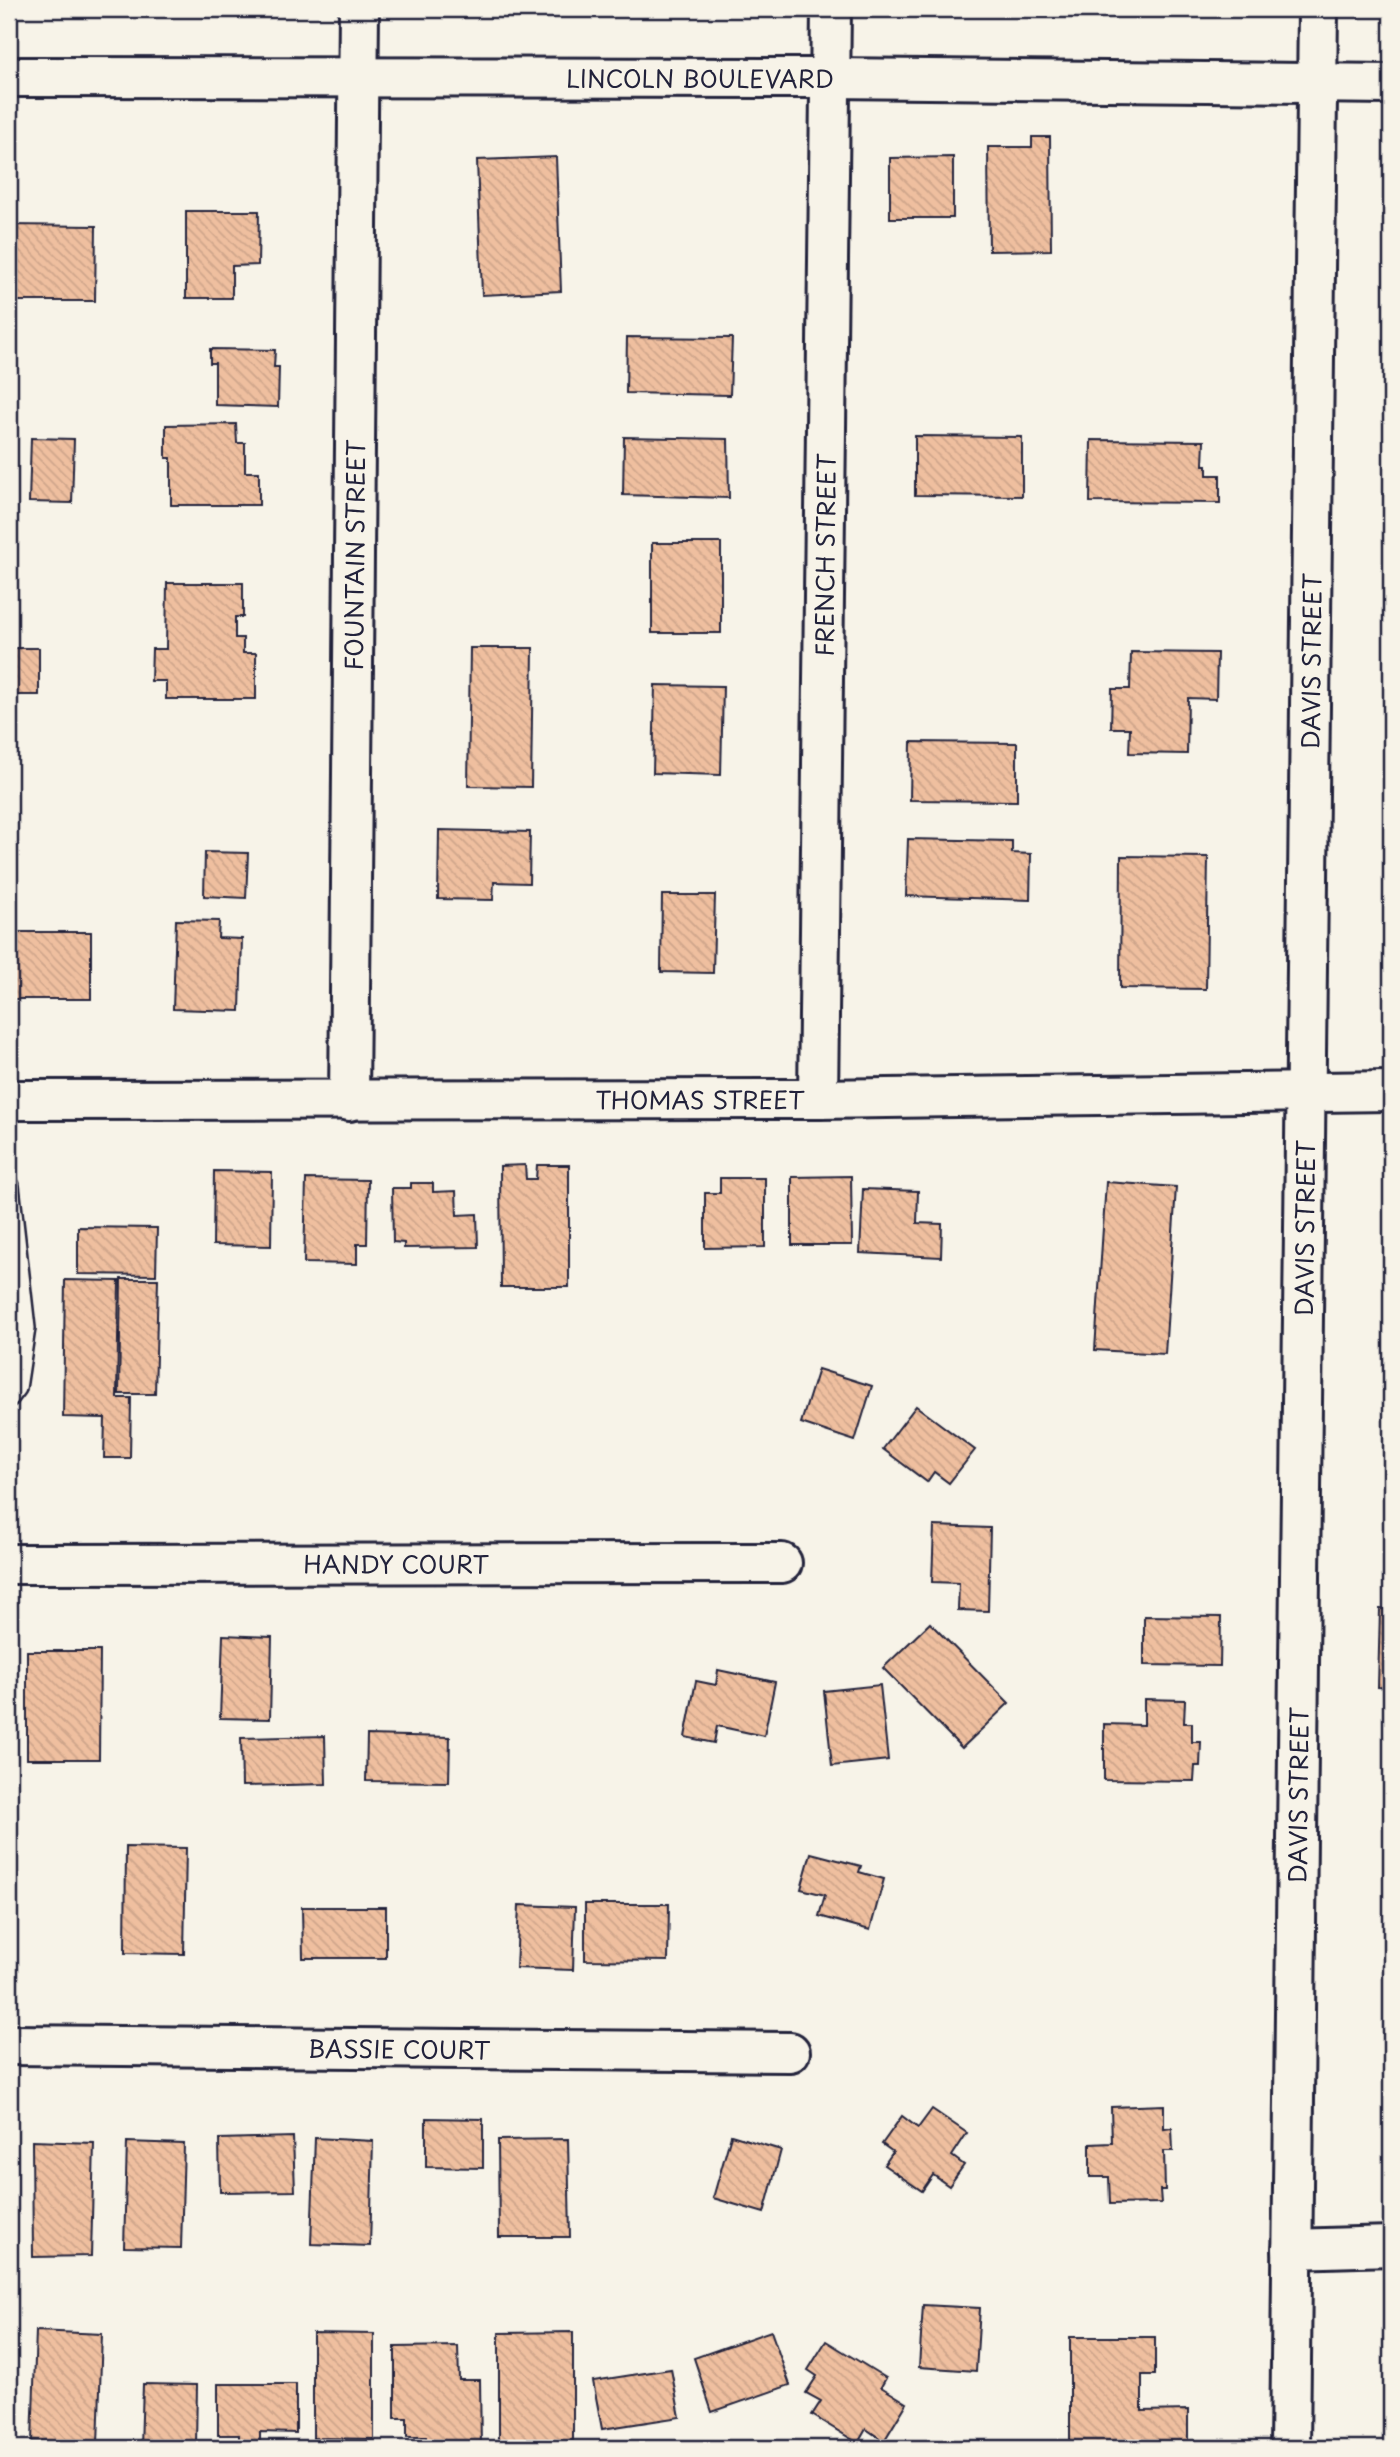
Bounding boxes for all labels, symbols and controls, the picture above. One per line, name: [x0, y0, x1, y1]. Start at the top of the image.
street label: LINCOLN BOULEVARD: [566, 60, 834, 96]
street label: FOUNTAIN STREET: [335, 439, 373, 671]
street label: FRENCH STREET: [805, 453, 844, 657]
street label: DAVIS STREET: [1292, 573, 1330, 749]
street label: THOMAS STREET: [595, 1081, 805, 1117]
street label: DAVIS STREET: [1285, 1139, 1323, 1316]
street label: HANDY COURT: [303, 1545, 490, 1582]
street label: DAVIS STREET: [1278, 1706, 1317, 1883]
street label: BASSIE COURT: [308, 2030, 491, 2067]

